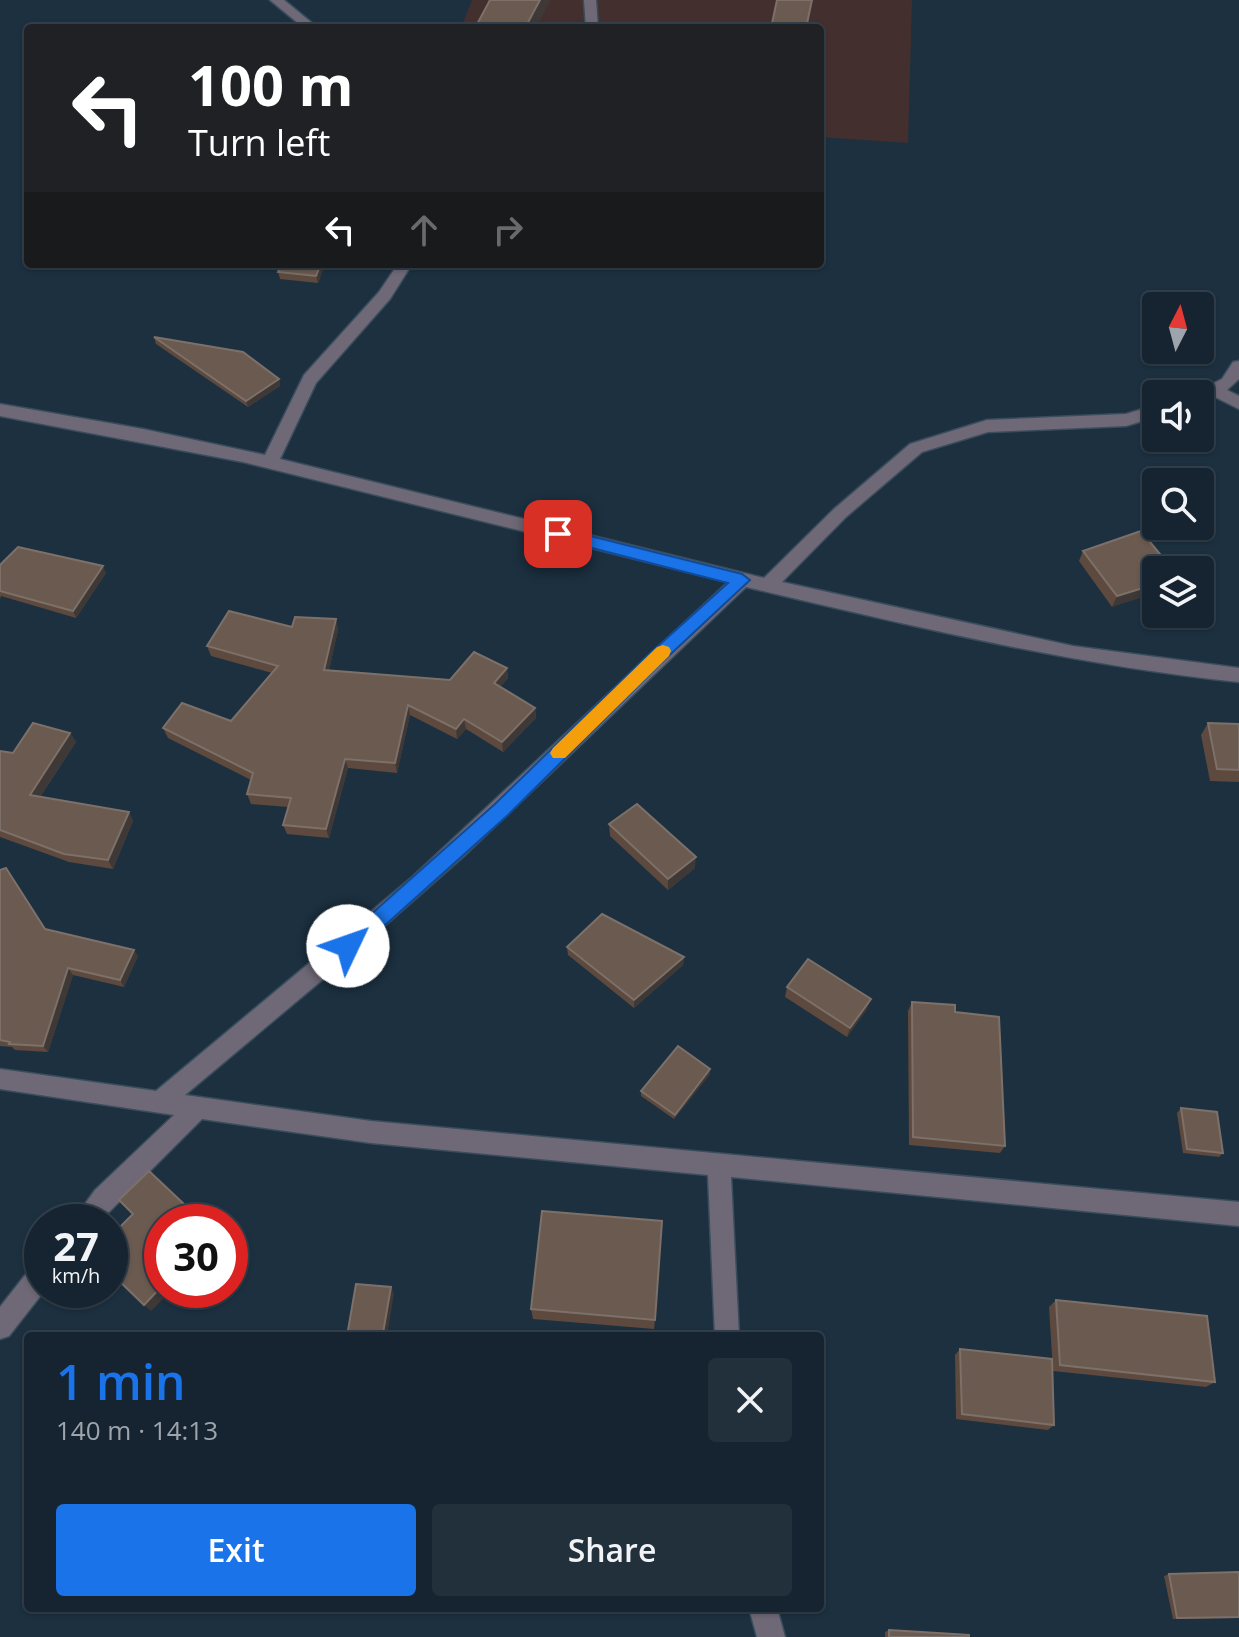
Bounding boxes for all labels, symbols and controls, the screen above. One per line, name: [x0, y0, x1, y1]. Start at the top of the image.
text: 100 m: [188, 46, 354, 122]
icon: left: [56, 56, 160, 160]
text: Turn left: [188, 118, 330, 167]
icon: left: [318, 208, 362, 252]
icon: ahead: [402, 208, 446, 252]
icon: right: [486, 208, 530, 252]
north arrow: [1142, 292, 1214, 364]
map controls: [1142, 292, 1214, 628]
button: sound: [1142, 380, 1214, 452]
button: search: [1142, 468, 1214, 540]
pin: [524, 500, 592, 568]
icon: arrive: [536, 512, 580, 556]
button: layers: [1142, 556, 1214, 628]
position arrow: [306, 904, 390, 988]
speed limit sign: 30: [144, 1204, 248, 1308]
text: 27: [53, 1218, 99, 1273]
text: km/h: [52, 1262, 100, 1289]
text: 1 min: [56, 1349, 186, 1414]
button: close: [708, 1358, 792, 1442]
text: 140 m · 14:13: [56, 1412, 218, 1448]
button: Exit: [56, 1504, 416, 1596]
button: Share: [432, 1504, 792, 1596]

